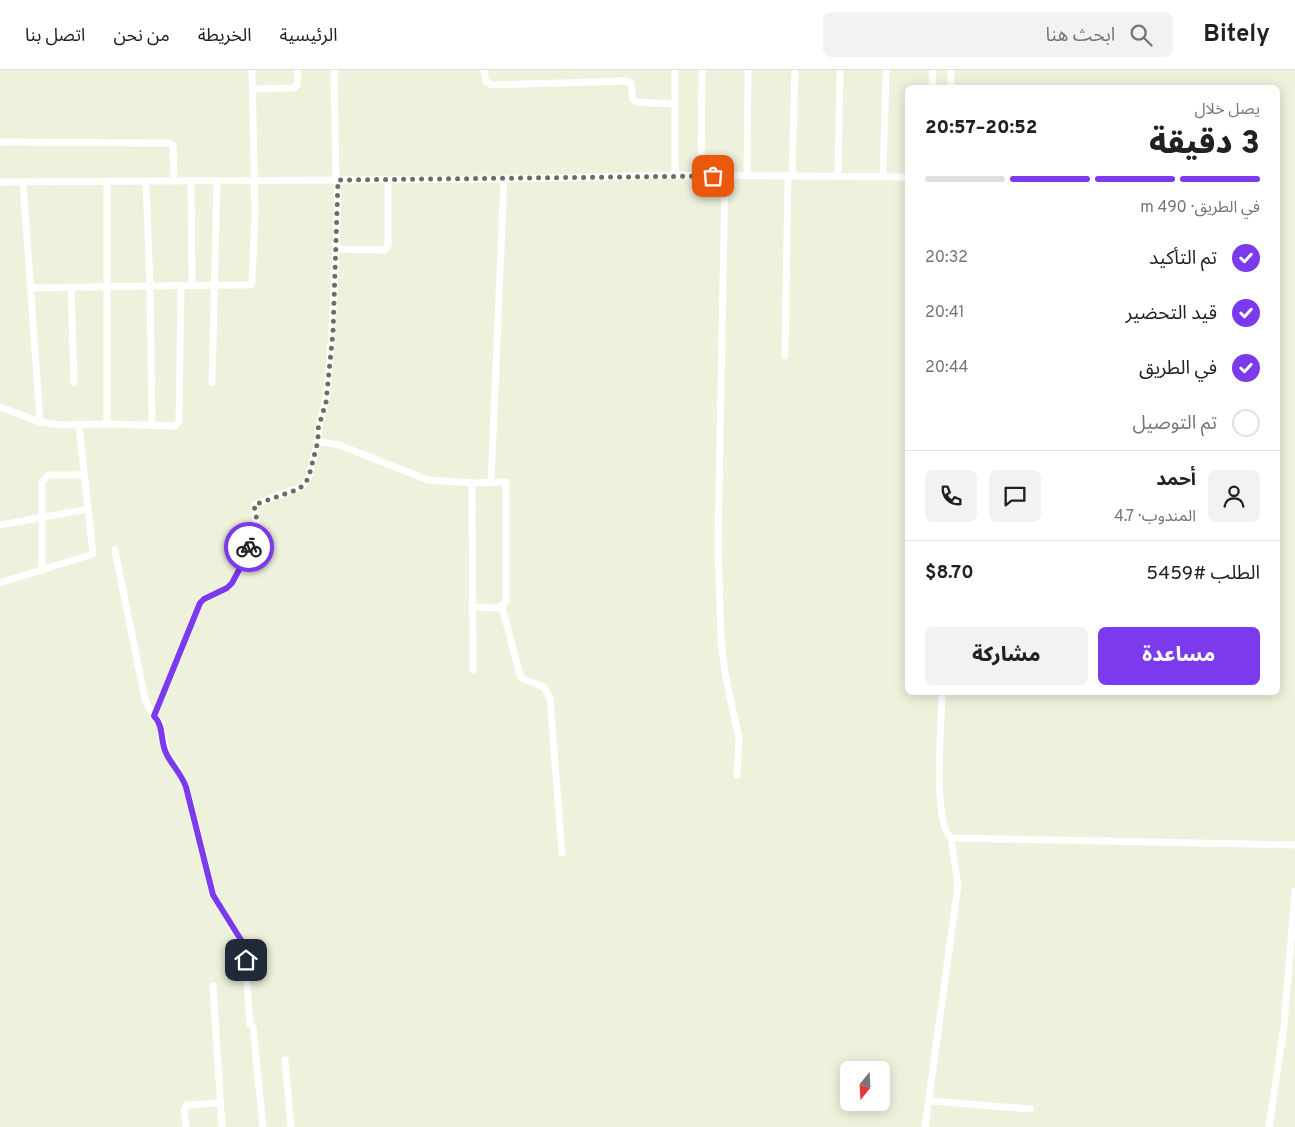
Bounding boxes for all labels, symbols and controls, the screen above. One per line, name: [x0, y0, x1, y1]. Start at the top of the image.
search box: [823, 12, 1173, 57]
text: Bitely: [1203, 20, 1270, 50]
icon: search: [1127, 21, 1155, 49]
text: ابحث هنا: [1045, 24, 1115, 48]
text: اتصل بنا: [25, 25, 85, 48]
text: من نحن: [113, 25, 170, 48]
text: الخريطة: [198, 25, 252, 48]
text: الرئيسية: [280, 25, 337, 48]
text: يصل خلال: [1194, 100, 1260, 120]
text: 20:52–20:57: [925, 116, 1037, 140]
text: 3 دقيقة: [1149, 125, 1260, 165]
pin: [692, 155, 734, 197]
icon: bag: [699, 162, 727, 190]
text: في الطريق · 490 m: [1140, 198, 1260, 218]
icon: check: [1232, 244, 1260, 272]
text: تم التأكيد: [1149, 247, 1217, 271]
text: 20:32: [925, 248, 968, 268]
icon: check: [1232, 299, 1260, 327]
text: قيد التحضير: [1126, 302, 1217, 326]
text: 20:41: [925, 303, 965, 323]
icon: check: [1232, 354, 1260, 382]
text: في الطريق: [1139, 357, 1217, 381]
text: 20:44: [925, 358, 969, 378]
text: تم التوصيل: [1133, 412, 1217, 436]
text: أحمد: [1156, 468, 1196, 492]
button: phone: [925, 470, 977, 522]
button: chat: [989, 470, 1041, 522]
button: person: [1208, 470, 1260, 522]
text: المندوب · 4.7: [1114, 507, 1196, 527]
courier: [224, 522, 274, 572]
icon: bike: [235, 533, 263, 561]
text: $8.70: [925, 561, 974, 585]
text: الطلب #5459: [1146, 562, 1260, 586]
button: مشاركة: [925, 627, 1088, 685]
button: مساعدة: [1098, 627, 1260, 685]
pin: [225, 939, 267, 981]
icon: home: [232, 946, 260, 974]
north arrow: [840, 1061, 890, 1111]
map controls: [840, 1061, 890, 1111]

